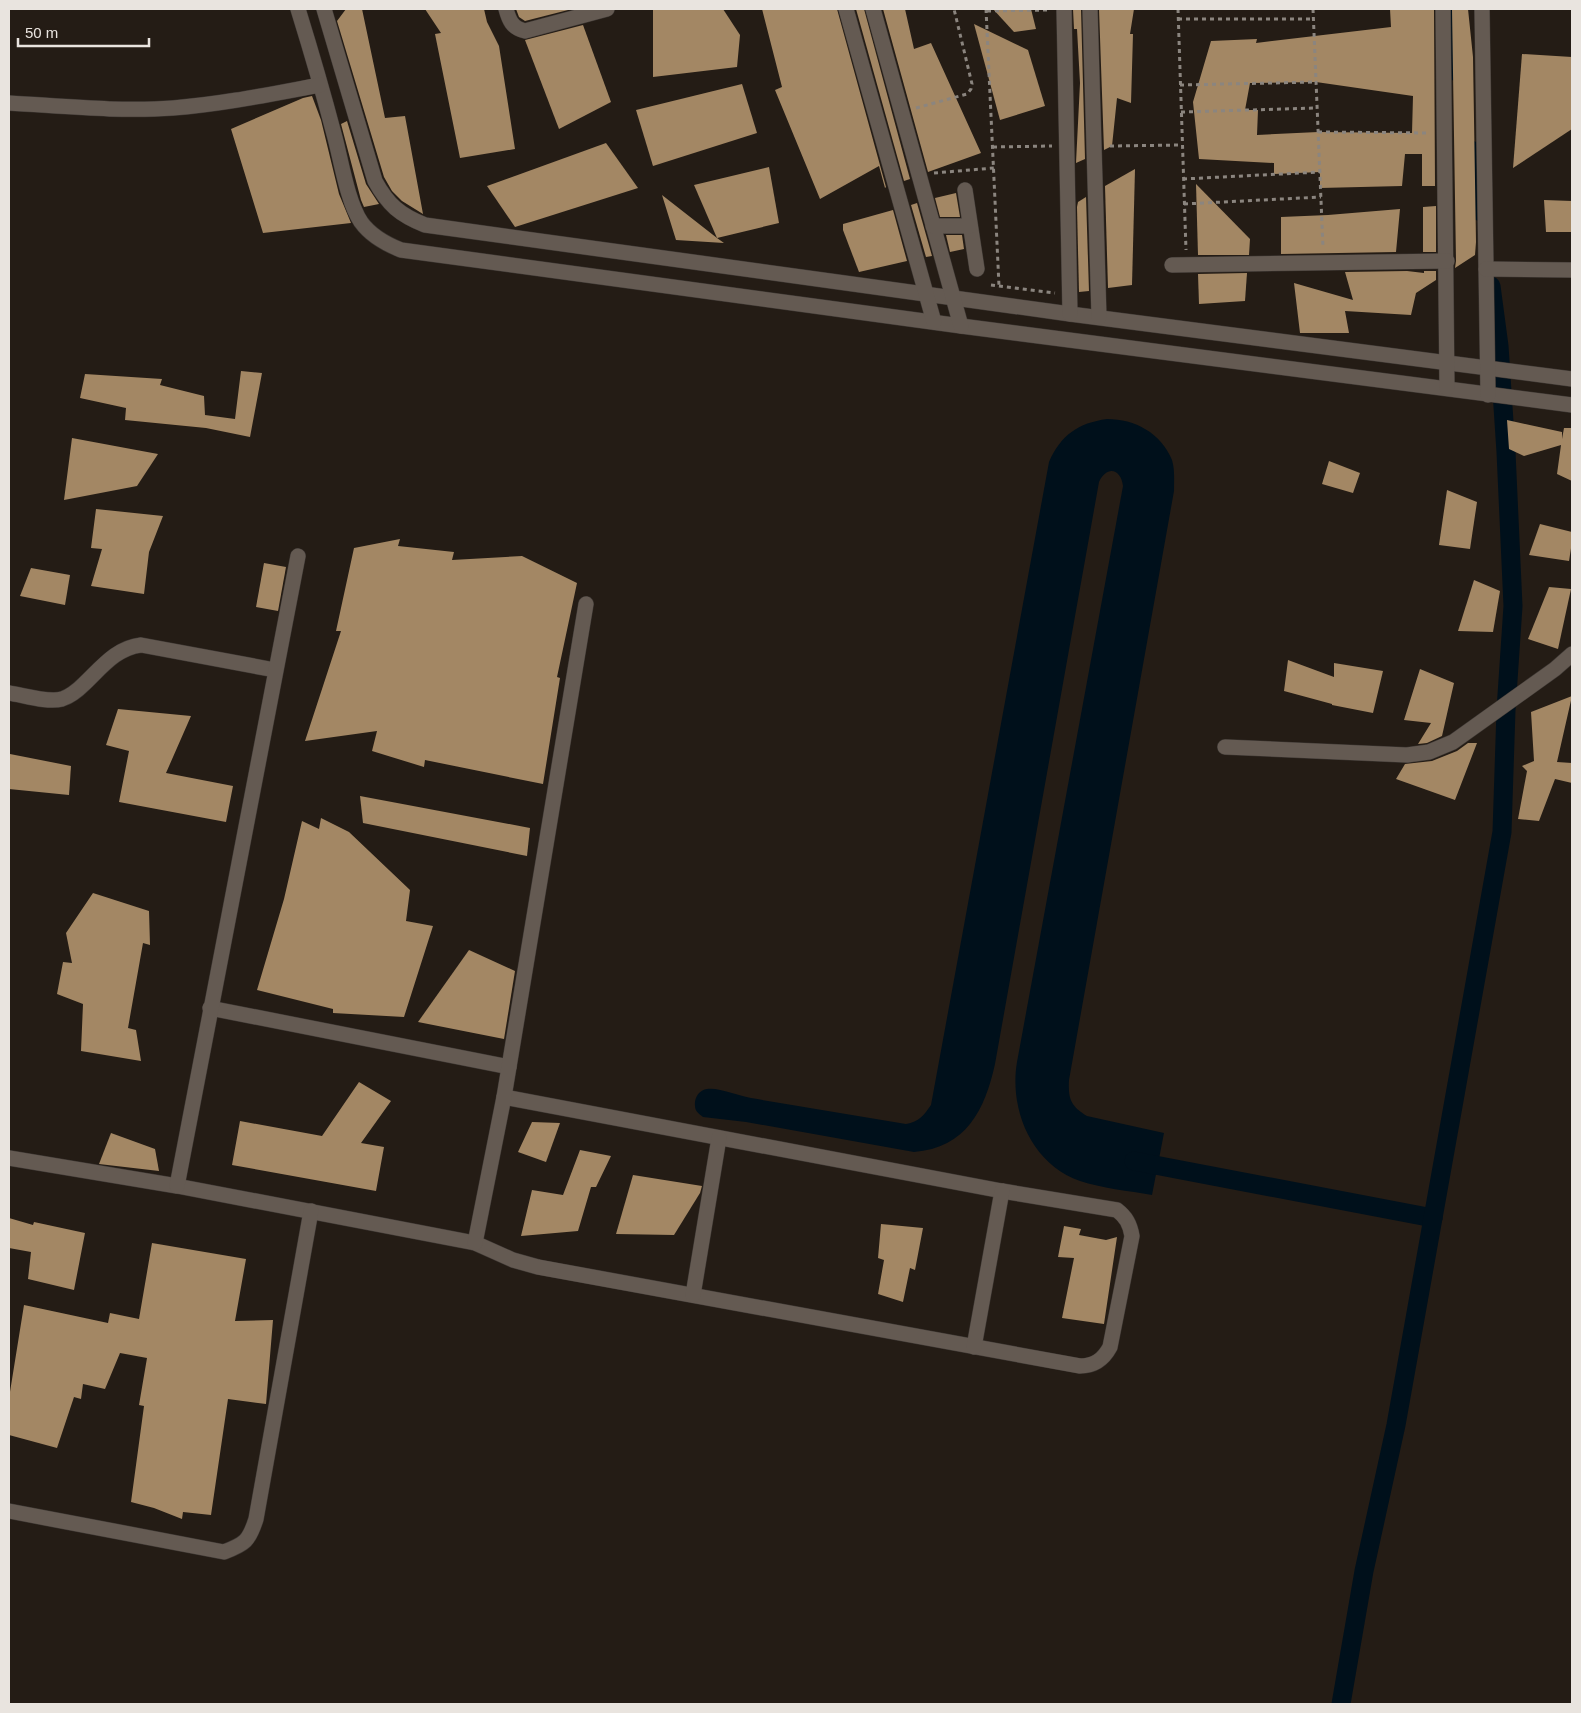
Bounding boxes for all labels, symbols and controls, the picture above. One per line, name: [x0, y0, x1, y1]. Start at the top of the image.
scale bar: [18, 15, 149, 47]
text: 50 m: [25, 24, 58, 41]

